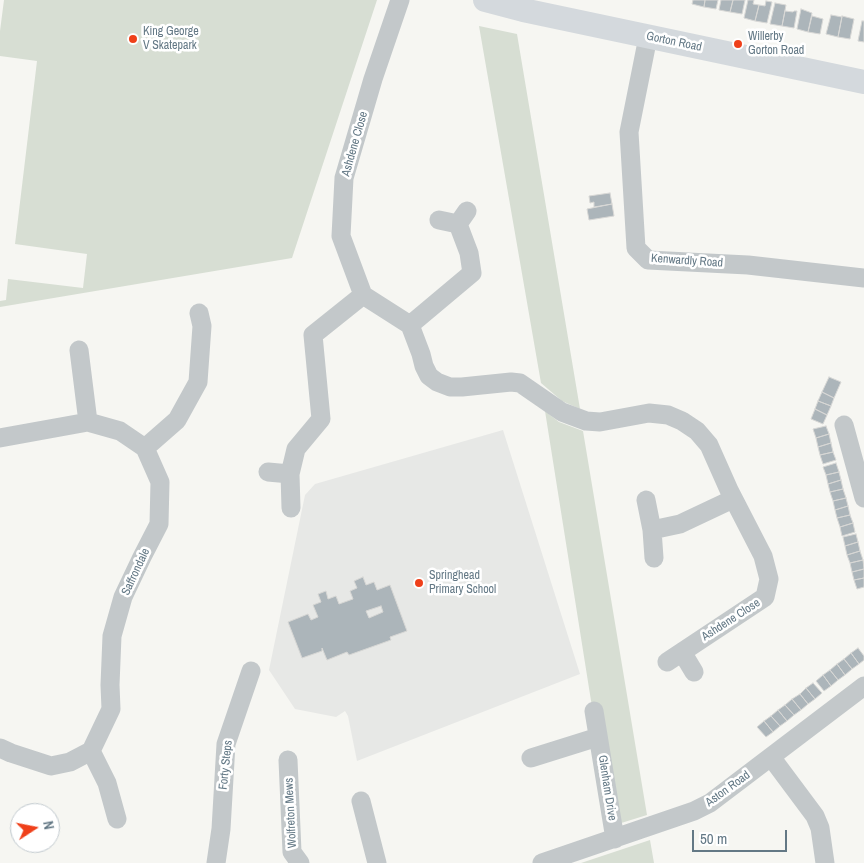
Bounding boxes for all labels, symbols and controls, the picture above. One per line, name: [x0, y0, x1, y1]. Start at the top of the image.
place label: King George V Skatepark: [143, 25, 199, 53]
street label: Gorton Road: [645, 29, 703, 55]
place label: Willerby Gorton Road: [748, 30, 804, 58]
marker: King George V Skatepark: [127, 33, 139, 45]
marker: Willerby Gorton Road: [732, 38, 744, 50]
street label: Ashdene Close: [339, 110, 371, 178]
street label: Kenwardly Road: [650, 251, 724, 271]
street label: Saffrondale: [119, 546, 153, 598]
place label: Springhead Primary School: [429, 569, 496, 597]
marker: Springhead Primary School: [413, 577, 425, 589]
street label: Ashdene Close: [699, 596, 763, 644]
street label: Forty Steps: [216, 739, 236, 791]
street label: Glenham Drive: [595, 754, 619, 822]
street label: Aston Road: [703, 768, 753, 810]
street label: Wolfreton Mews: [282, 777, 300, 849]
north arrow: [10, 803, 60, 853]
text: N: [39, 820, 58, 831]
scale bar: [694, 820, 789, 852]
text: 50 m: [700, 828, 727, 849]

